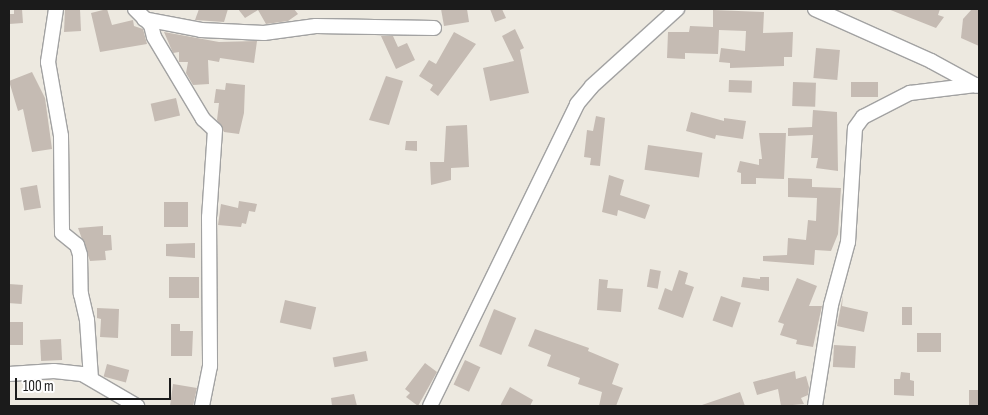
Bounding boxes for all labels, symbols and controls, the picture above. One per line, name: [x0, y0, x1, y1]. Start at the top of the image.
scale bar: [18, 368, 174, 400]
text: 100 m: [23, 377, 54, 396]

